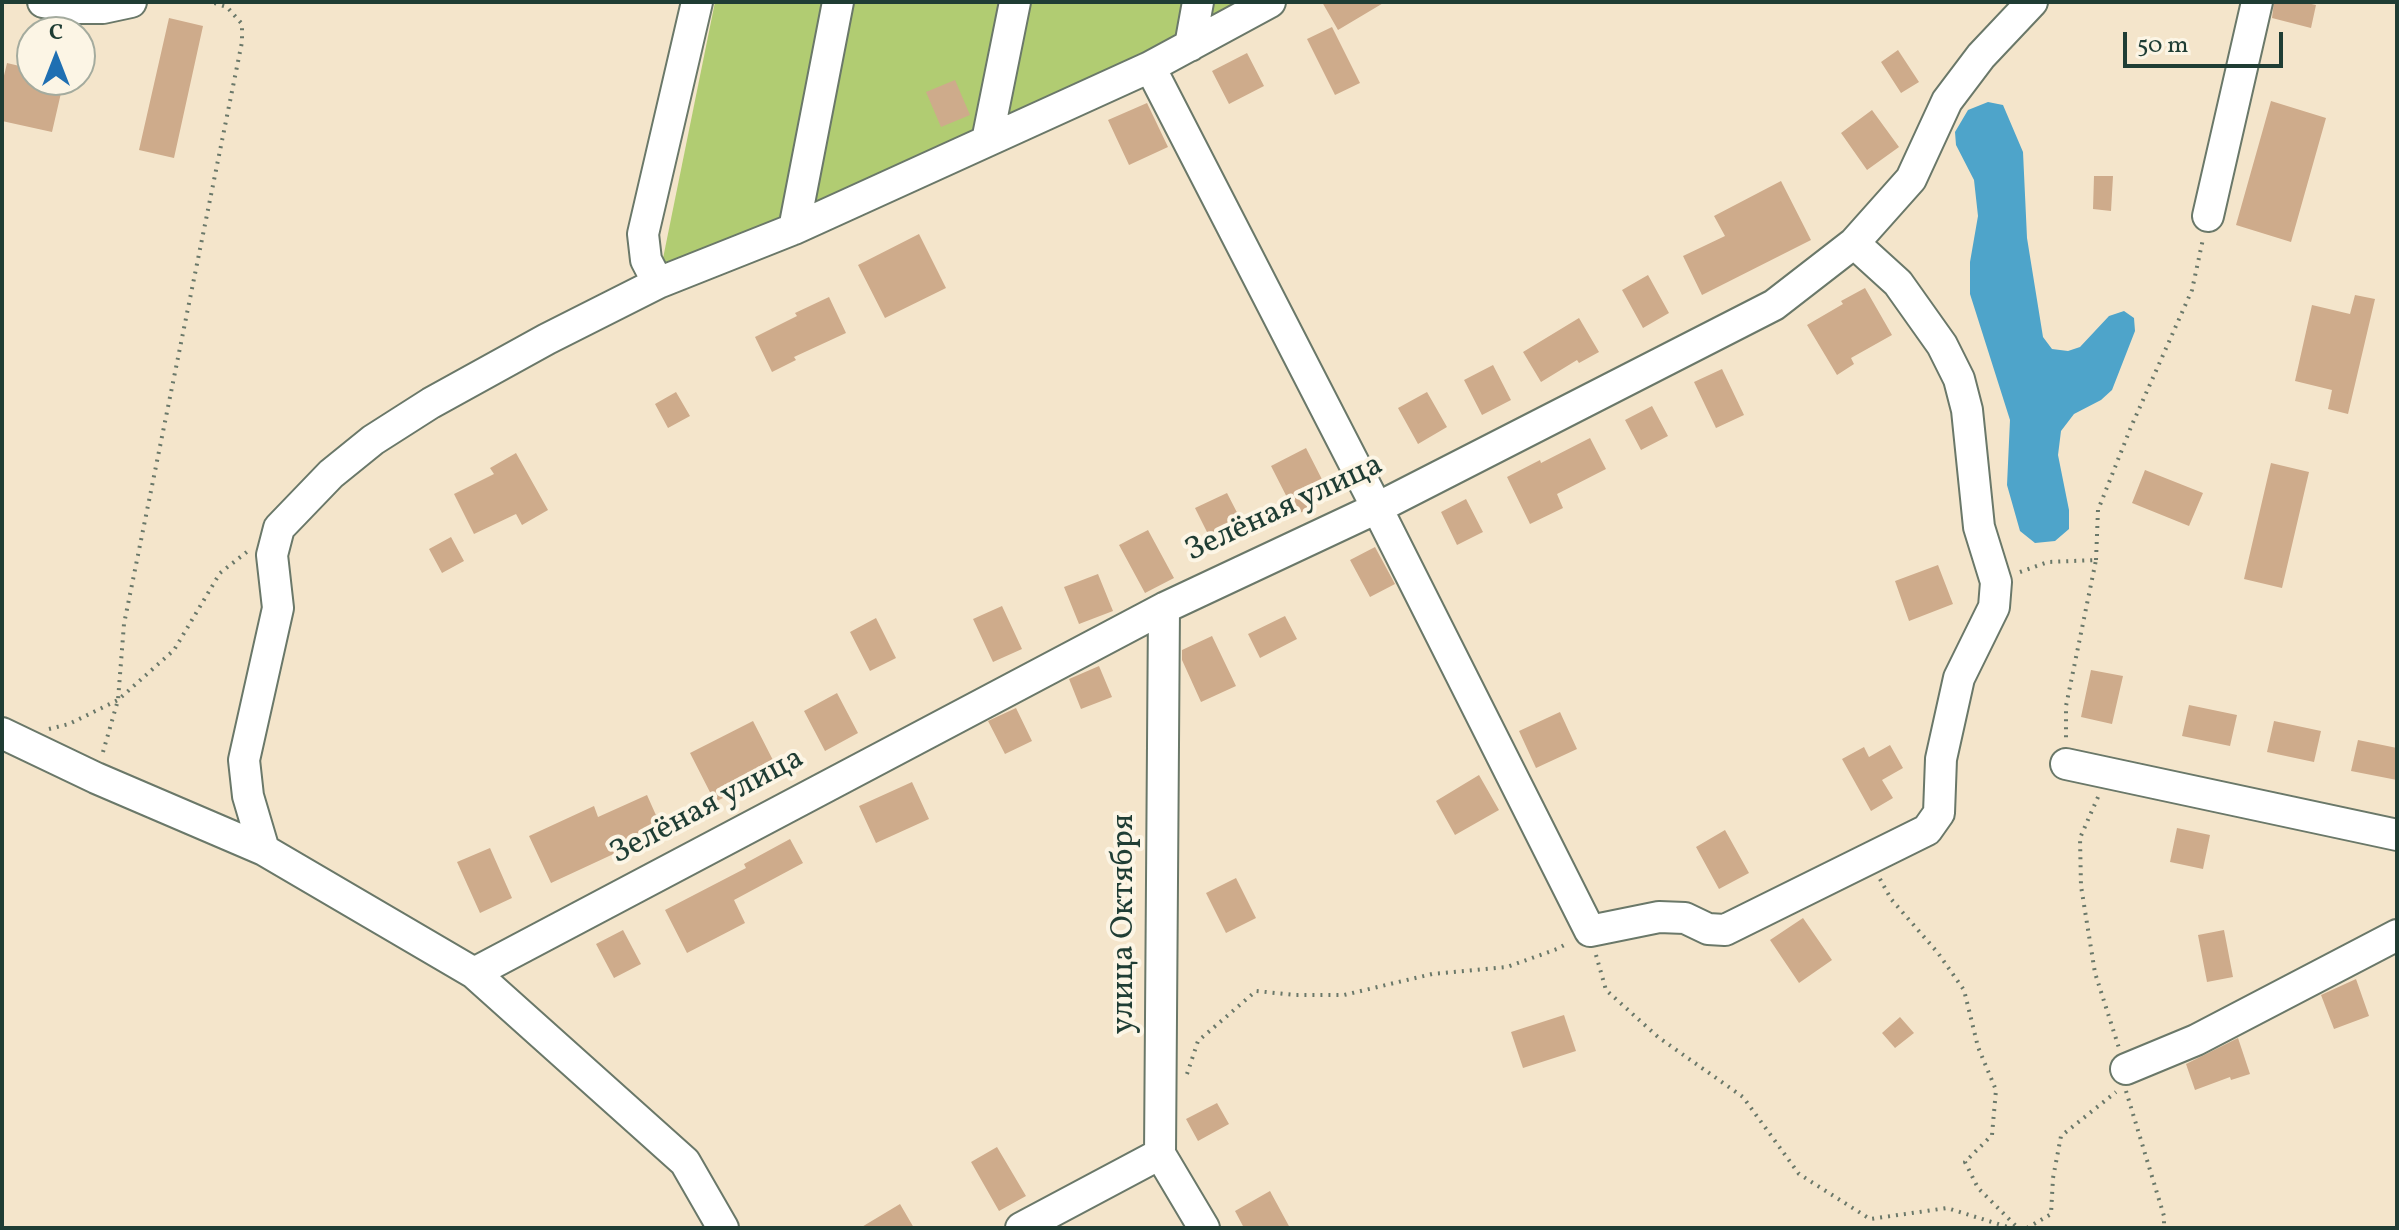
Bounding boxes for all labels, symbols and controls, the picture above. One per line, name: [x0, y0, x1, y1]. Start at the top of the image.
north arrow: [16, 16, 96, 96]
scale bar: [2127, 16, 2287, 66]
text: С: [49, 18, 63, 49]
text: 50 m: [2137, 29, 2189, 63]
street label: Зелёная улица: [1180, 447, 1390, 573]
street label: Зелёная улица: [605, 741, 811, 875]
street label: улица Октября: [1107, 814, 1145, 1034]

